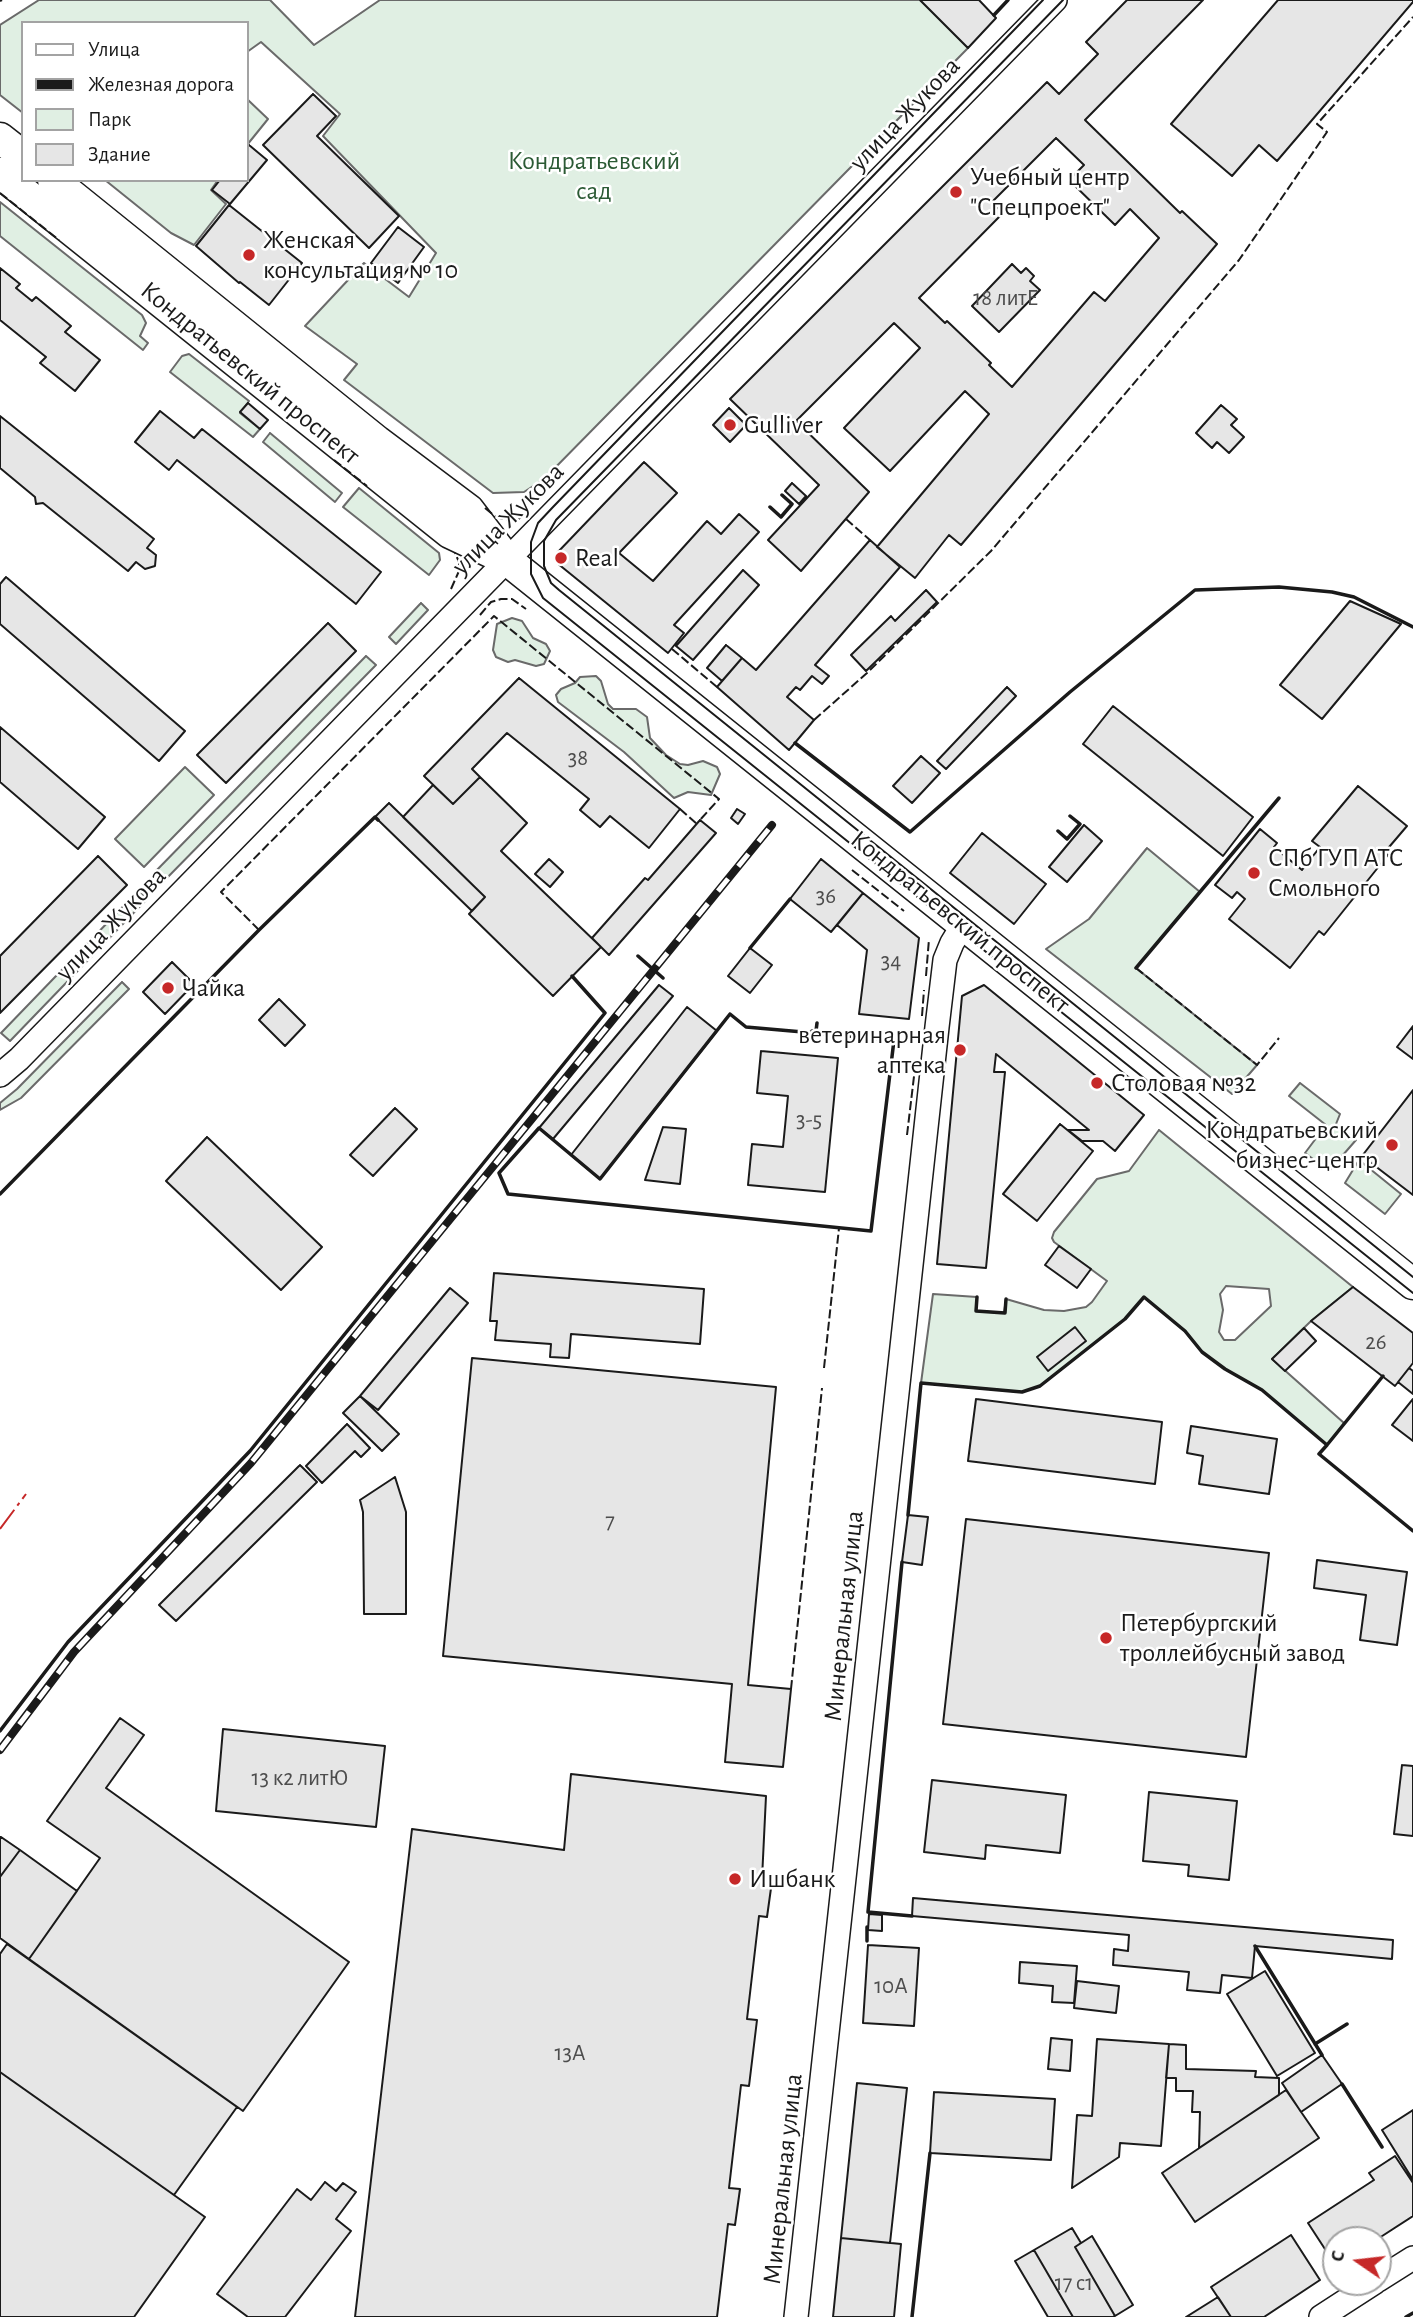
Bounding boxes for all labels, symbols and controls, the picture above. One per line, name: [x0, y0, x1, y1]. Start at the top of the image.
legend: [21, 21, 248, 182]
text: Улица: [88, 39, 140, 60]
street label: улица Жукова: [843, 51, 967, 177]
text: Железная дорога: [88, 74, 234, 95]
text: Парк: [88, 109, 131, 130]
text: Здание: [88, 144, 151, 165]
park label: Кондратьевский сад: [508, 145, 680, 206]
place label: Учебный центр "Спецпроект": [970, 161, 1130, 222]
marker: Учебный центр "Спецпроект": [948, 184, 964, 200]
place label: Женская консультация № 10: [263, 224, 458, 286]
marker: Женская консультация № 10: [241, 247, 257, 263]
street label: Кондратьевский проспект: [134, 275, 366, 471]
house number: 18 литЕ: [973, 284, 1039, 312]
place label: Gulliver: [744, 409, 822, 441]
marker: Gulliver: [722, 417, 738, 433]
street label: улица Жукова: [445, 456, 571, 582]
place label: Real: [575, 542, 619, 574]
marker: Real: [553, 550, 569, 566]
house number: 38: [568, 744, 588, 772]
street label: Кондратьевский проспект: [844, 824, 1076, 1020]
place label: СПб ГУП АТС Смольного: [1268, 842, 1403, 903]
street label: улица Жукова: [49, 861, 173, 987]
marker: СПб ГУП АТС Смольного: [1246, 865, 1262, 881]
house number: 36: [816, 882, 836, 910]
house number: 34: [881, 947, 901, 975]
place label: Чайка: [182, 972, 245, 1004]
marker: Чайка: [160, 980, 176, 996]
place label: ветеринарная аптека: [798, 1019, 946, 1080]
marker: ветеринарная аптека: [952, 1042, 968, 1058]
place label: Столовая №32: [1111, 1067, 1256, 1099]
marker: Столовая №32: [1089, 1075, 1105, 1091]
house number: 3-5: [796, 1106, 822, 1134]
place label: Кондратьевский бизнес-центр: [1205, 1114, 1378, 1176]
marker: Кондратьевский бизнес-центр: [1384, 1137, 1400, 1153]
house number: 26: [1365, 1328, 1387, 1356]
house number: 7: [605, 1507, 615, 1535]
street label: Минеральная улица: [817, 1509, 871, 1723]
place label: Петербургский троллейбусный завод: [1120, 1607, 1345, 1668]
marker: Петербургский троллейбусный завод: [1098, 1630, 1114, 1646]
house number: 13 к2 литЮ: [252, 1764, 348, 1792]
place label: Ишбанк: [749, 1863, 835, 1895]
marker: Ишбанк: [727, 1871, 743, 1887]
house number: 10А: [874, 1972, 908, 2000]
house number: 13А: [555, 2039, 585, 2067]
street label: Минеральная улица: [756, 2072, 810, 2286]
north arrow: [1322, 2226, 1392, 2296]
text: С: [1328, 2249, 1349, 2264]
house number: 17 с1: [1055, 2269, 1093, 2297]

